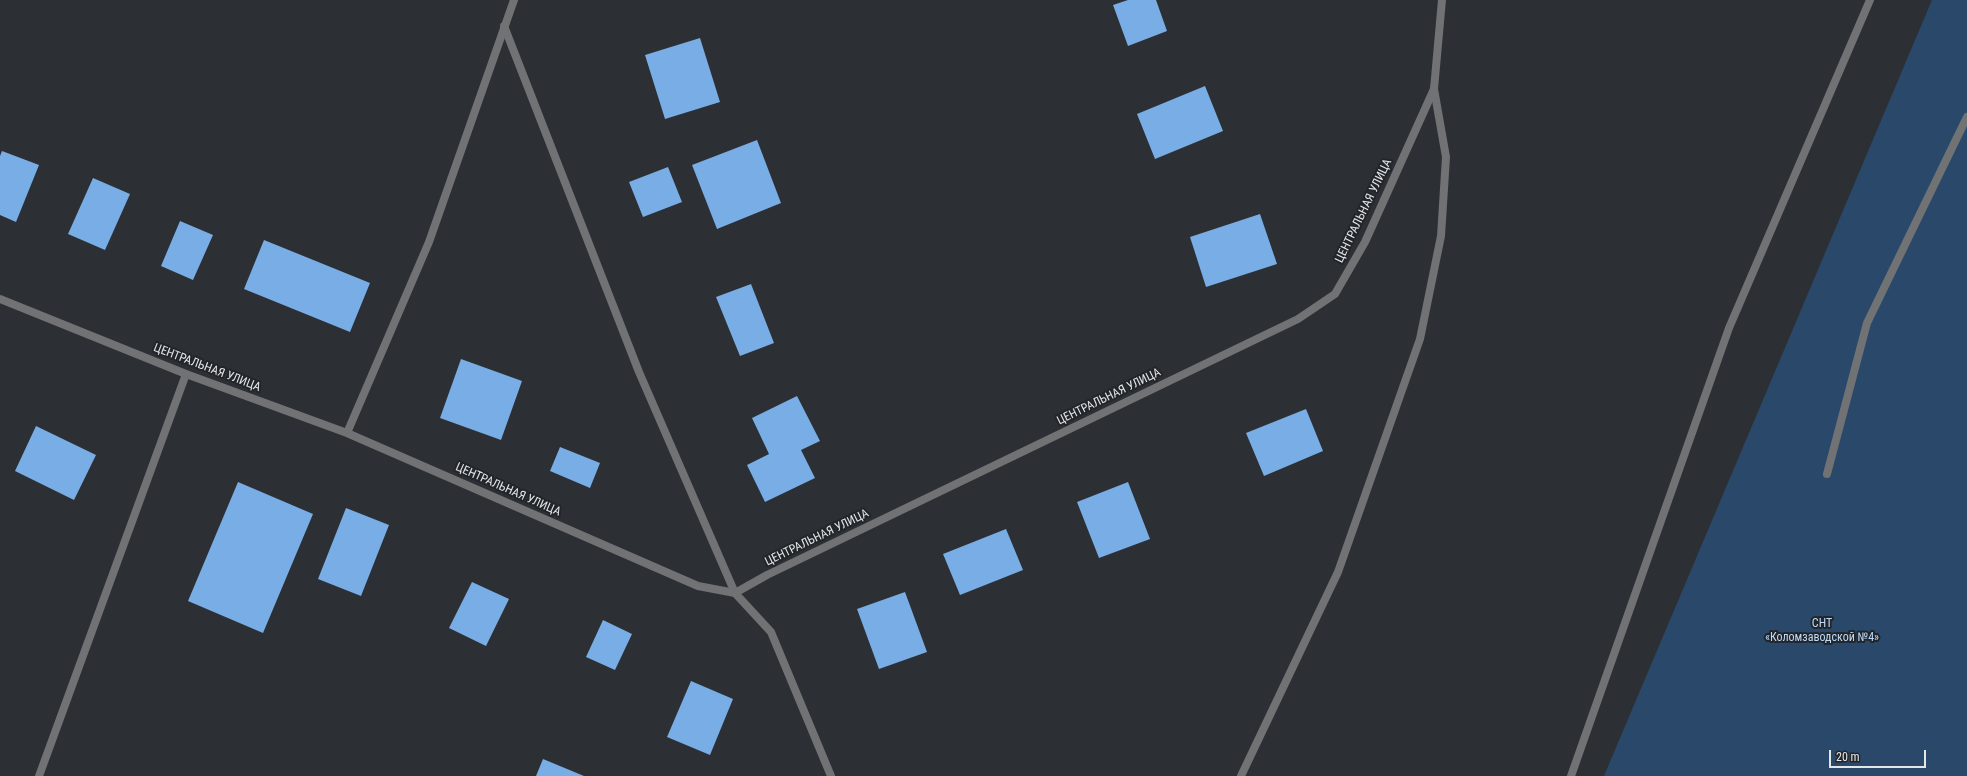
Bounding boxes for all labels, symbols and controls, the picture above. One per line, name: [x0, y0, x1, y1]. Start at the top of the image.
street label: ЦЕНТРАЛЬНАЯ УЛИЦА: [1333, 157, 1395, 265]
street label: ЦЕНТРАЛЬНАЯ УЛИЦА: [151, 341, 263, 395]
street label: ЦЕНТРАЛЬНАЯ УЛИЦА: [1055, 366, 1163, 428]
street label: ЦЕНТРАЛЬНАЯ УЛИЦА: [453, 460, 563, 520]
street label: ЦЕНТРАЛЬНАЯ УЛИЦА: [763, 507, 871, 569]
park label: СНТ «Коломзаводской №4»: [1765, 617, 1879, 645]
scale bar: [1831, 742, 1928, 768]
text: 20 m: [1836, 750, 1860, 764]

